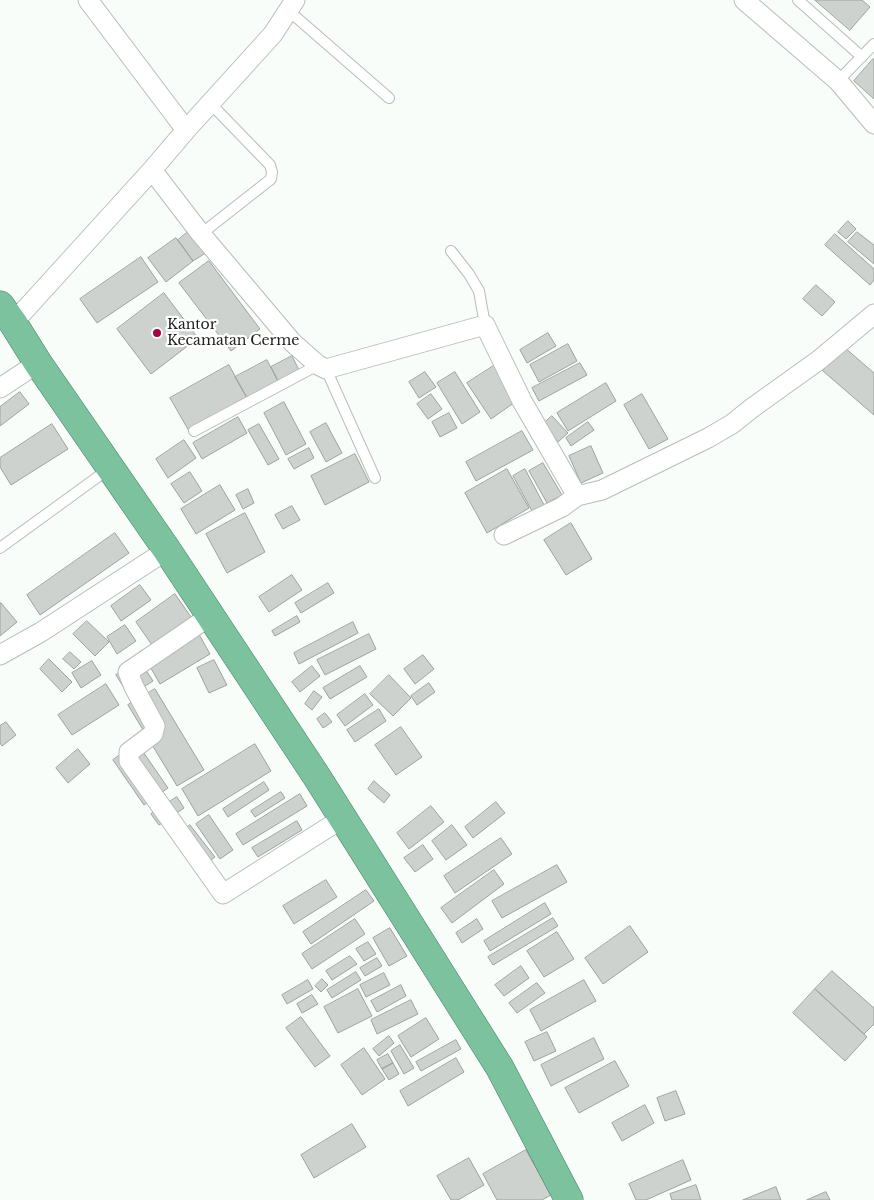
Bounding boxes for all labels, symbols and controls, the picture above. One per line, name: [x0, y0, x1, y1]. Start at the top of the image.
place label: Kantor Kecamatan Cerme: [167, 317, 299, 350]
marker: Kantor Kecamatan Cerme: [151, 327, 163, 339]

